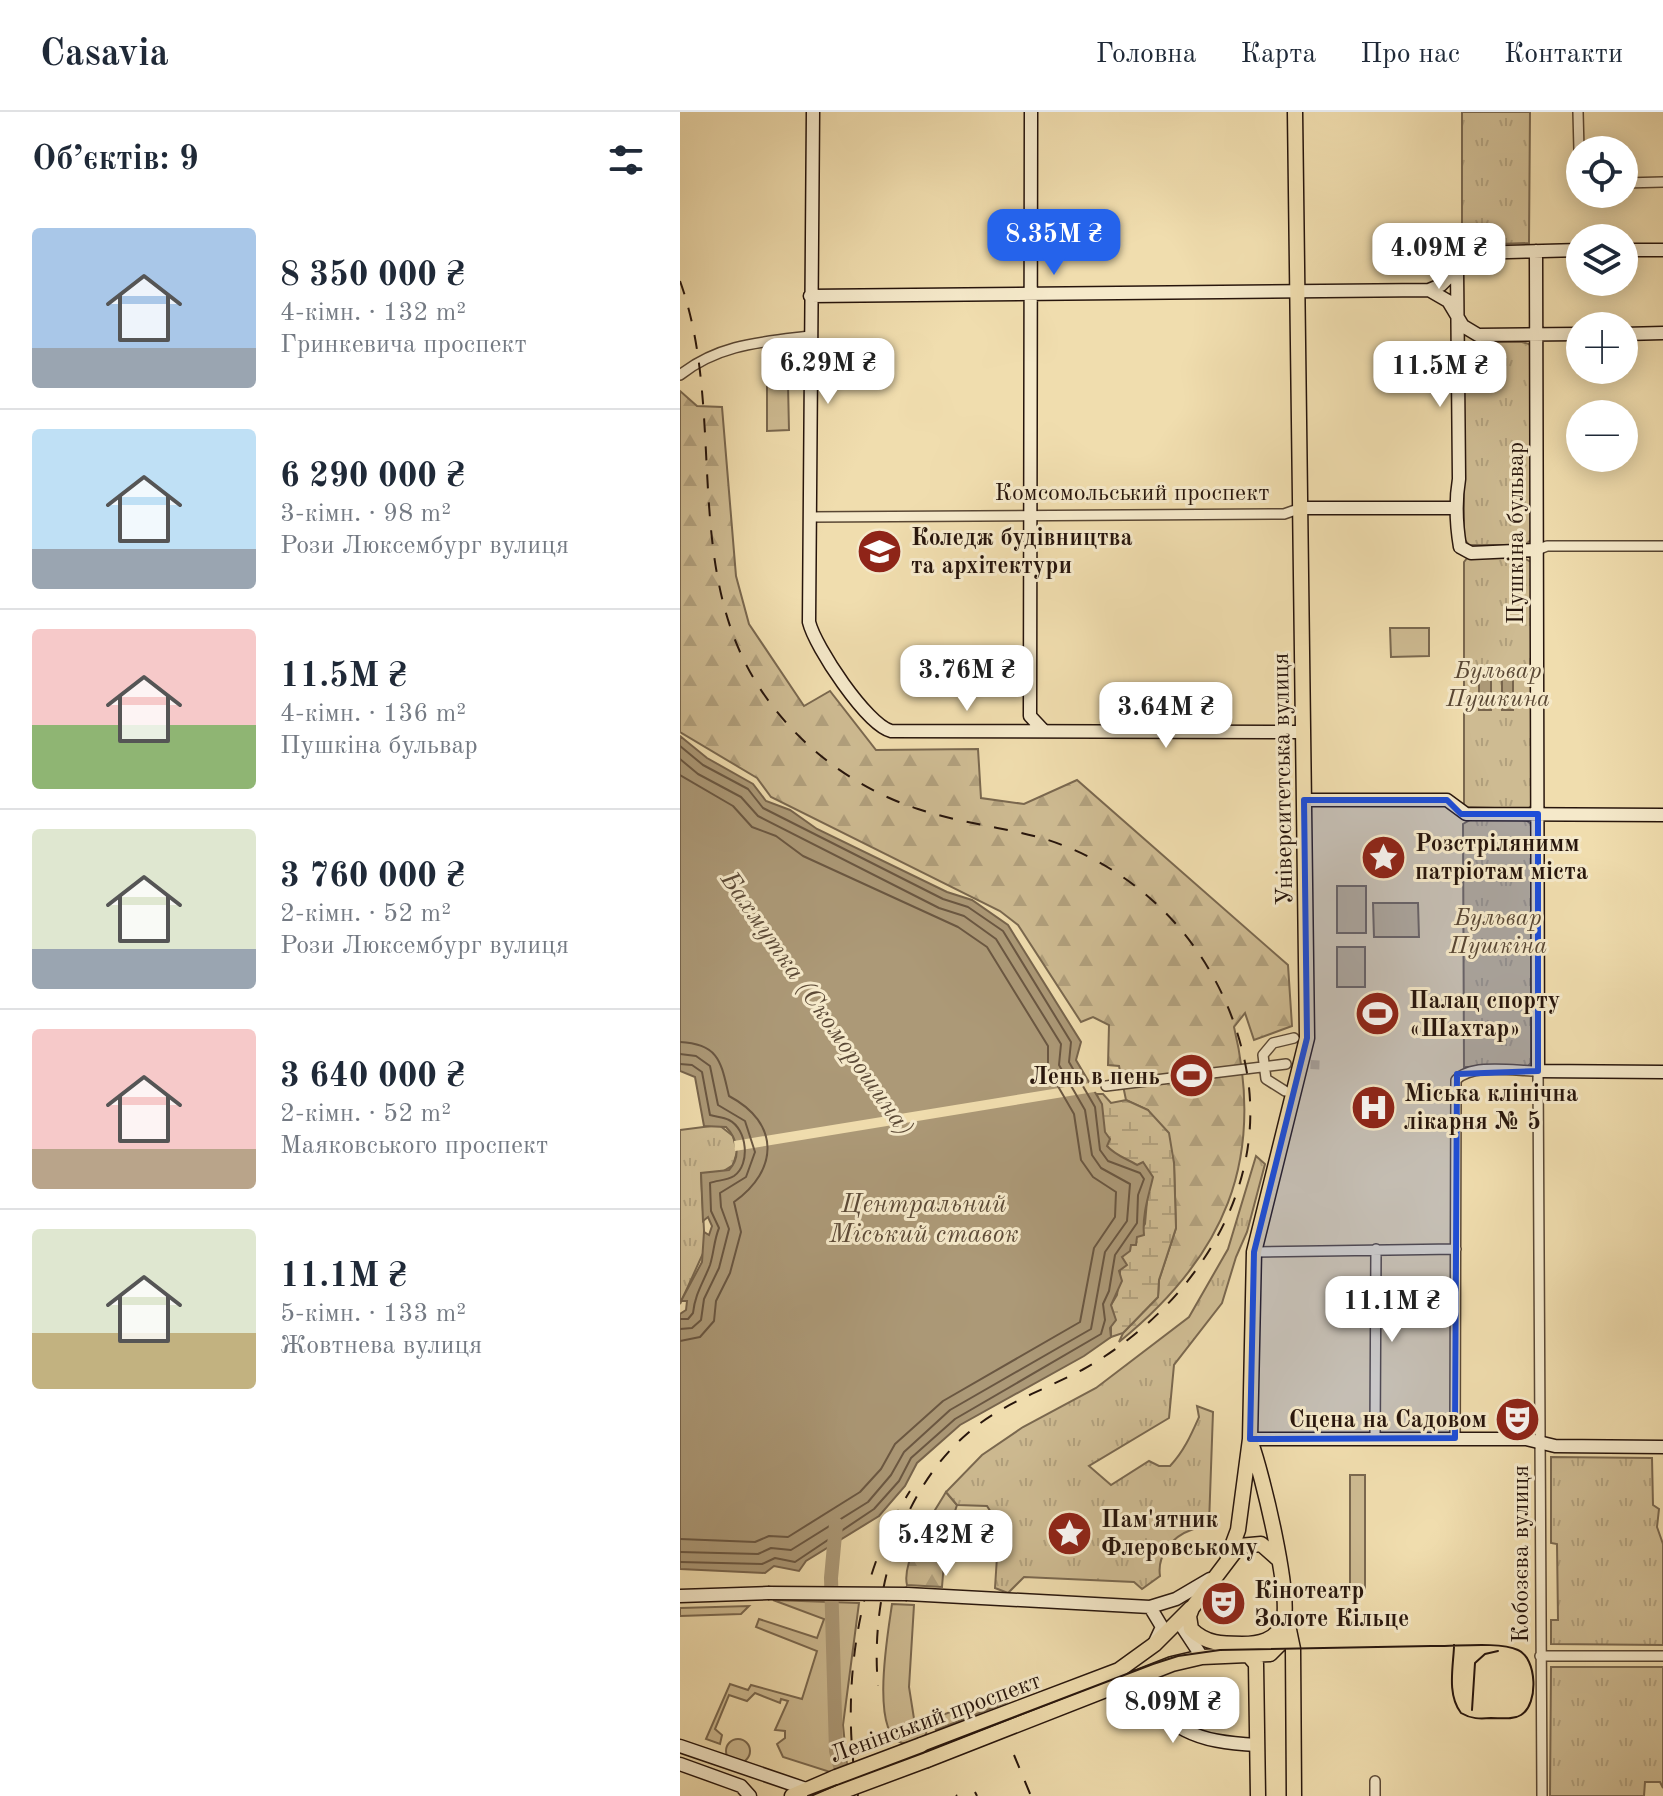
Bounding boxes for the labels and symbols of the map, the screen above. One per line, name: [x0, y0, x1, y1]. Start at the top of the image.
pin: 8.35M ₴: [980, 209, 1128, 277]
pin: 4.09M ₴: [1365, 223, 1513, 291]
pin: 6.29M ₴: [754, 338, 902, 406]
pin: 11.5M ₴: [1366, 341, 1514, 409]
street label: Пушкіна бульвар: [1505, 442, 1529, 624]
street label: Комсомольський проспект: [994, 482, 1270, 506]
school or university icon: Коледж будівництва та архітектури: [856, 527, 904, 575]
place label: Коледж будівництва та архітектури: [911, 527, 1133, 579]
pin: 3.76M ₴: [893, 645, 1041, 713]
street label: Університетська вулиця: [1270, 652, 1298, 905]
park label: Бульвар Пушкина: [1445, 660, 1550, 712]
pin: 3.64M ₴: [1092, 682, 1240, 750]
place icon: Розстрілянимм патріотам міста: [1360, 833, 1408, 881]
place label: Розстрілянимм патріотам міста: [1415, 833, 1588, 885]
water label: Бахмутка (Скоморошина): [715, 867, 917, 1141]
park label: Бульвар Пушкіна: [1448, 907, 1547, 959]
sports icon: Палац спорту «Шахтар»: [1354, 990, 1402, 1038]
place label: Палац спорту «Шахтар»: [1409, 990, 1560, 1042]
sports icon: Лень в пень: [1167, 1052, 1215, 1100]
place label: Лень в пень: [1029, 1066, 1160, 1090]
hospital icon: Міська клінічна лікарня № 5: [1349, 1083, 1397, 1131]
place label: Міська клінічна лікарня № 5: [1404, 1083, 1578, 1135]
water label: Центральний Міський ставок: [828, 1192, 1019, 1248]
pin: 11.1M ₴: [1318, 1276, 1466, 1344]
theatre icon: Сцена на Садовом: [1494, 1395, 1542, 1443]
place label: Сцена на Садовом: [1289, 1409, 1487, 1433]
street label: Кобозєва вулиця: [1510, 1465, 1534, 1643]
place icon: Пам'ятник Флеровському: [1046, 1509, 1094, 1557]
place label: Пам'ятник Флеровському: [1101, 1509, 1258, 1561]
pin: 5.42M ₴: [872, 1510, 1020, 1578]
theatre icon: Кінотеатр Золоте Кільце: [1199, 1580, 1247, 1628]
place label: Кінотеатр Золоте Кільце: [1254, 1580, 1409, 1632]
street label: Ленінський проспект: [827, 1669, 1045, 1768]
pin: 8.09M ₴: [1099, 1677, 1247, 1745]

